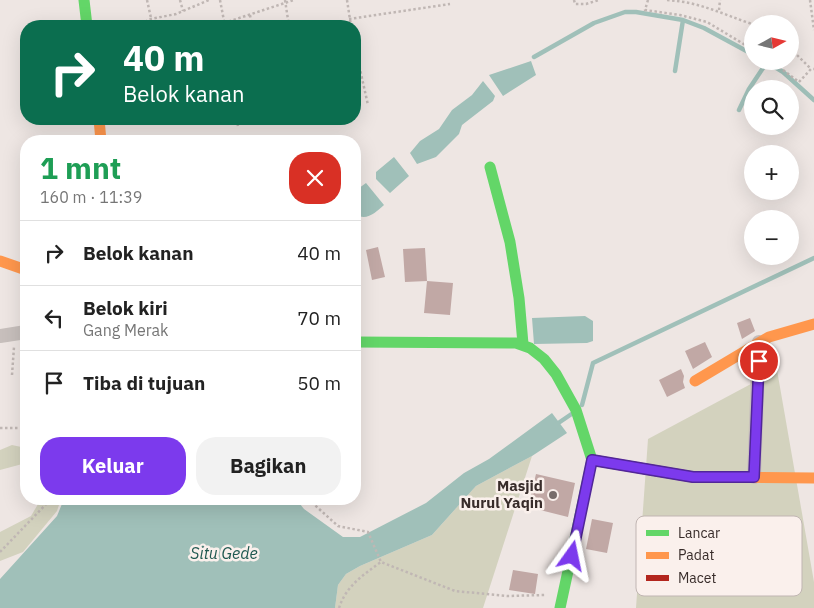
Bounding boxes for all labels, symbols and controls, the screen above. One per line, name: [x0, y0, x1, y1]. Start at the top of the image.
north arrow: [744, 15, 799, 70]
map controls: [744, 15, 799, 265]
text: 40 m: [123, 35, 205, 81]
icon: right: [40, 40, 105, 105]
text: Belok kanan: [123, 79, 245, 108]
button: search: [744, 80, 799, 135]
button: +: [744, 145, 799, 200]
text: 1 mnt: [40, 148, 121, 187]
button: close: [289, 152, 341, 204]
text: 160 m · 11:39: [40, 187, 142, 207]
button: −: [744, 210, 799, 265]
icon: right: [40, 239, 68, 267]
text: Belok kanan: [83, 241, 194, 265]
text: 40 m: [297, 241, 341, 265]
text: Belok kiri: [83, 296, 168, 320]
icon: left: [40, 304, 68, 332]
text: 70 m: [297, 306, 341, 330]
text: Gang Merak: [83, 320, 169, 340]
pin: [738, 340, 780, 382]
icon: arrive: [745, 347, 773, 375]
icon: arrive: [40, 369, 68, 397]
text: Tiba di tujuan: [83, 371, 205, 395]
text: 50 m: [297, 371, 341, 395]
button: Keluar: [40, 437, 186, 495]
button: Bagikan: [196, 437, 341, 495]
place label: Masjid Nurul Yaqin: [460, 476, 543, 512]
marker: Masjid Nurul Yaqin: [547, 489, 559, 501]
legend: [636, 516, 802, 596]
text: Lancar: [678, 524, 720, 542]
position arrow: [545, 529, 597, 581]
water label: Situ Gede: [190, 543, 258, 563]
text: Padat: [678, 546, 714, 564]
text: Macet: [678, 569, 716, 587]

